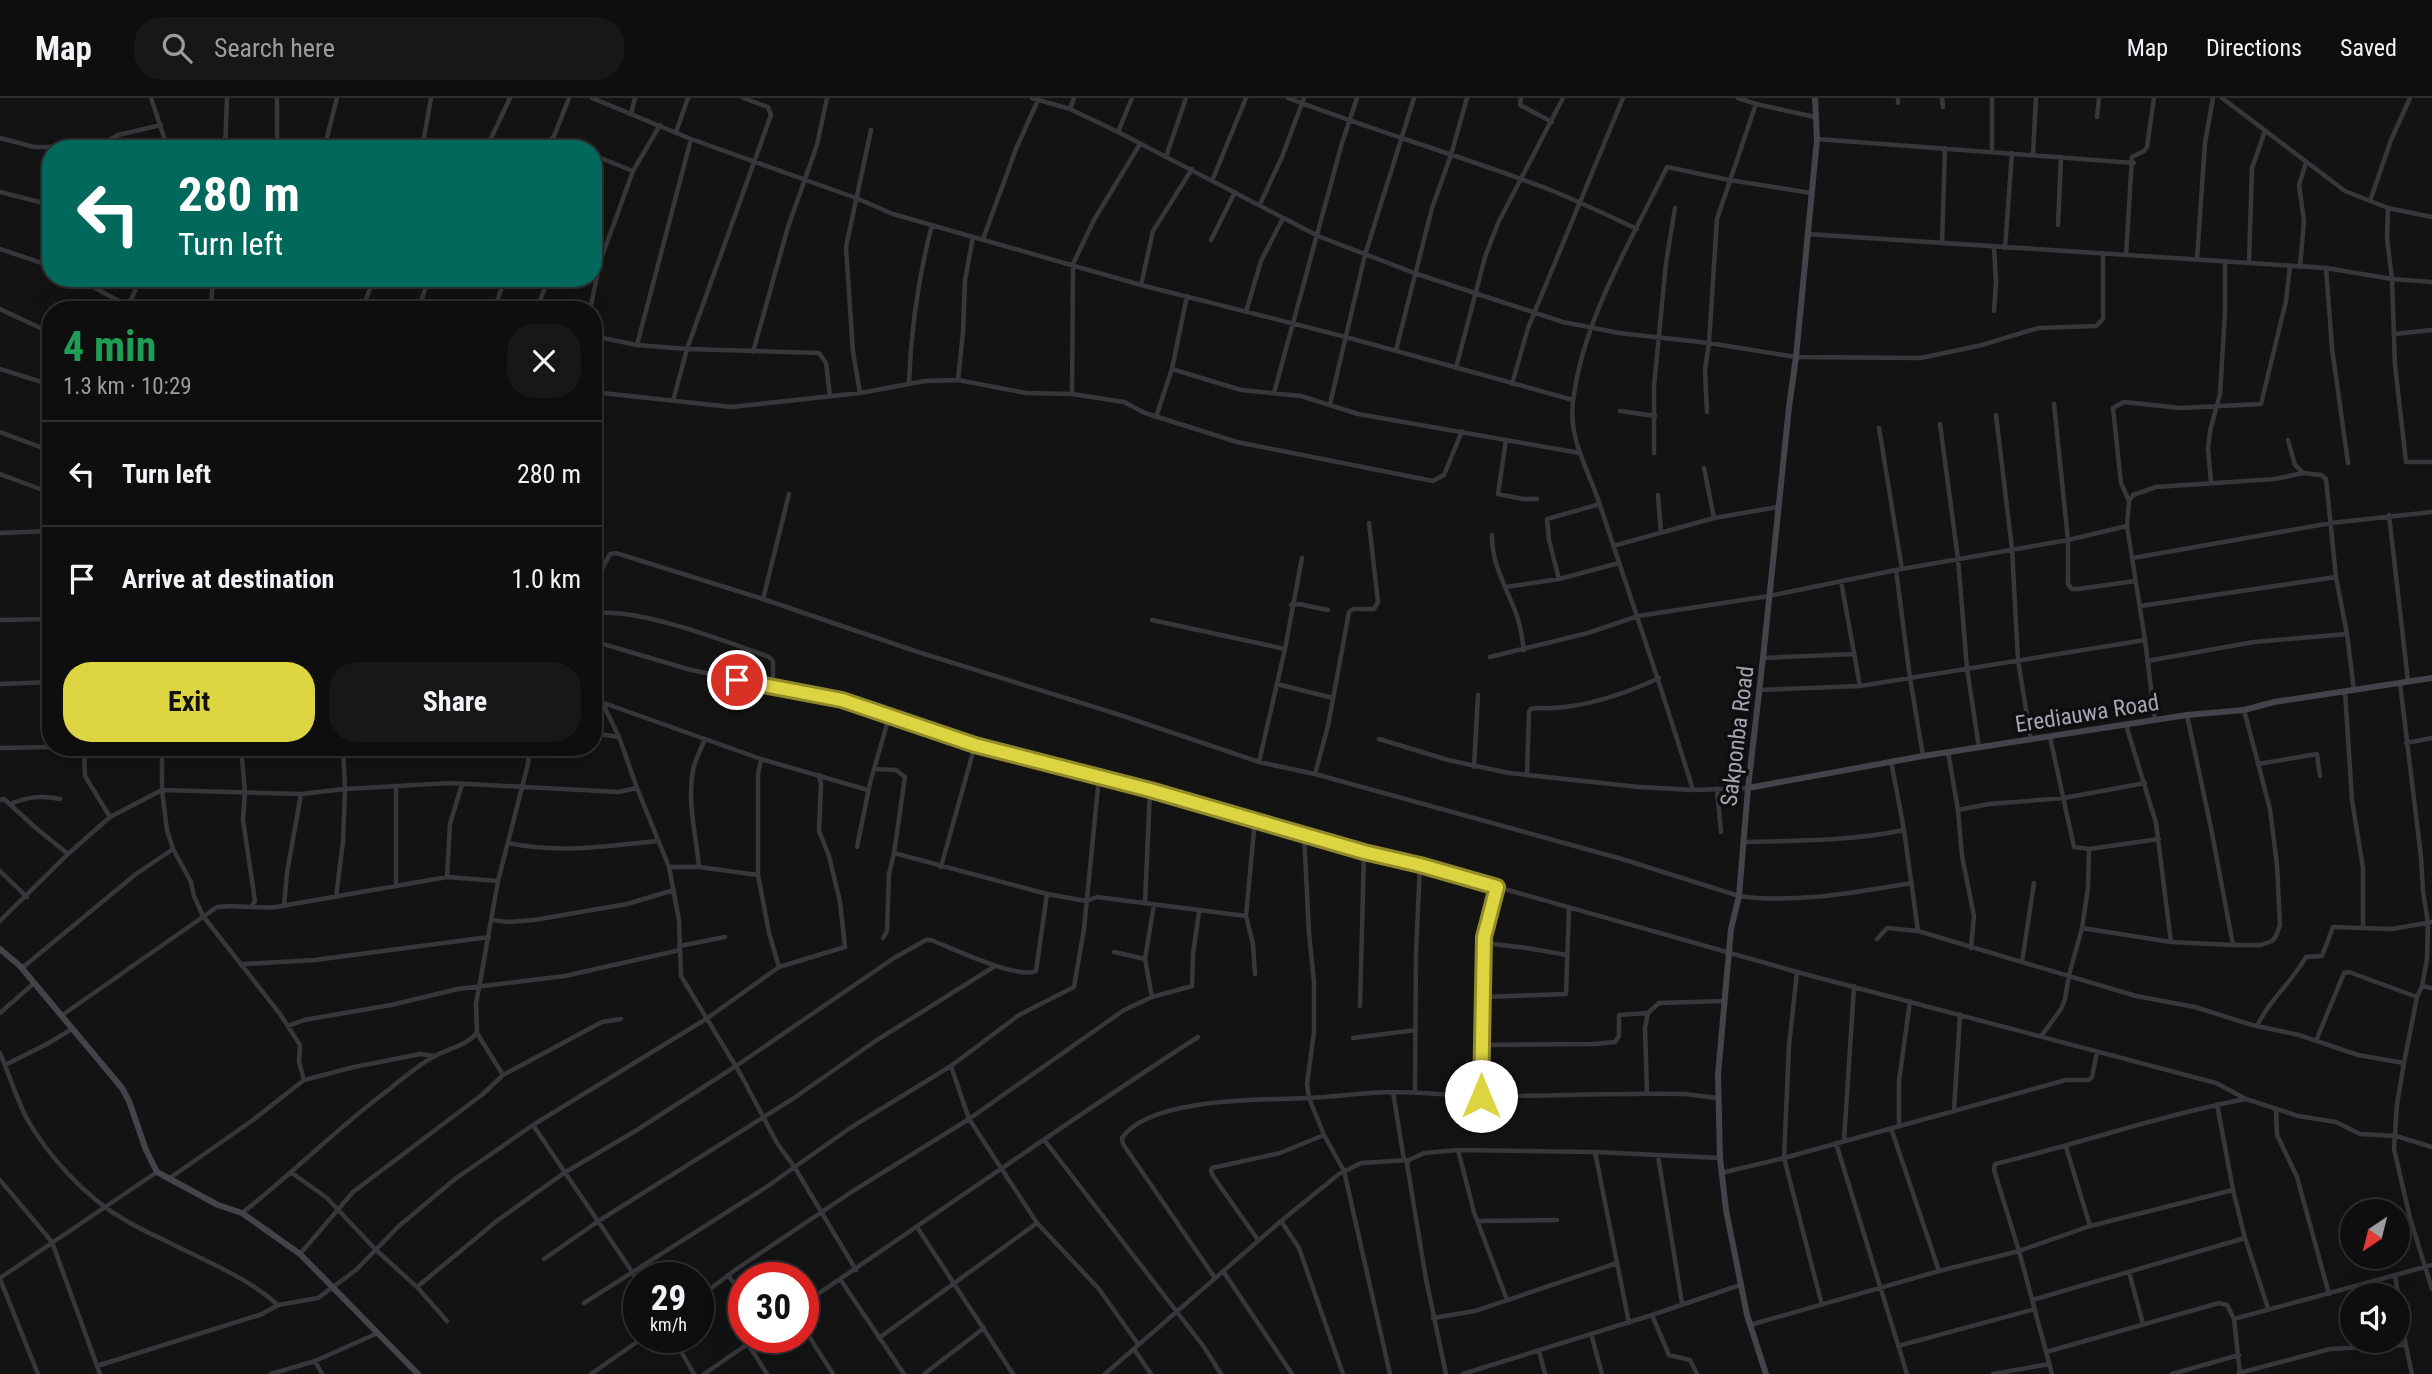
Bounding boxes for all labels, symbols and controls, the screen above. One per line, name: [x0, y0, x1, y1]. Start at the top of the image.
search box: [134, 17, 624, 80]
text: Map: [35, 29, 92, 68]
icon: search: [158, 29, 196, 67]
text: Search here: [214, 33, 335, 63]
text: Map: [2127, 34, 2168, 62]
text: Directions: [2206, 34, 2302, 62]
text: Saved: [2340, 34, 2397, 62]
text: 280 m: [178, 166, 300, 223]
icon: left: [63, 168, 154, 259]
text: Turn left: [178, 225, 283, 263]
text: 4 min: [63, 322, 156, 371]
button: close: [507, 324, 581, 398]
text: 1.3 km · 10:29: [63, 373, 192, 400]
icon: left: [63, 455, 101, 493]
text: Turn left: [122, 459, 211, 489]
text: 280 m: [517, 459, 581, 489]
icon: arrive: [63, 560, 101, 598]
text: Arrive at destination: [122, 564, 334, 594]
text: 1.0 km: [511, 564, 581, 594]
pin: [707, 650, 767, 710]
icon: arrive: [718, 661, 756, 699]
button: Exit: [63, 662, 315, 742]
button: Share: [329, 662, 581, 742]
street label: Sakponba Road: [1715, 664, 1759, 808]
street label: Erediauwa Road: [2013, 689, 2161, 738]
position arrow: [1444, 1059, 1518, 1133]
north arrow: [2340, 1199, 2410, 1269]
map controls: [2340, 1199, 2410, 1353]
speed limit sign: 30: [728, 1262, 819, 1353]
text: 29: [651, 1278, 686, 1319]
button: sound: [2340, 1283, 2410, 1353]
text: km/h: [650, 1314, 687, 1335]

